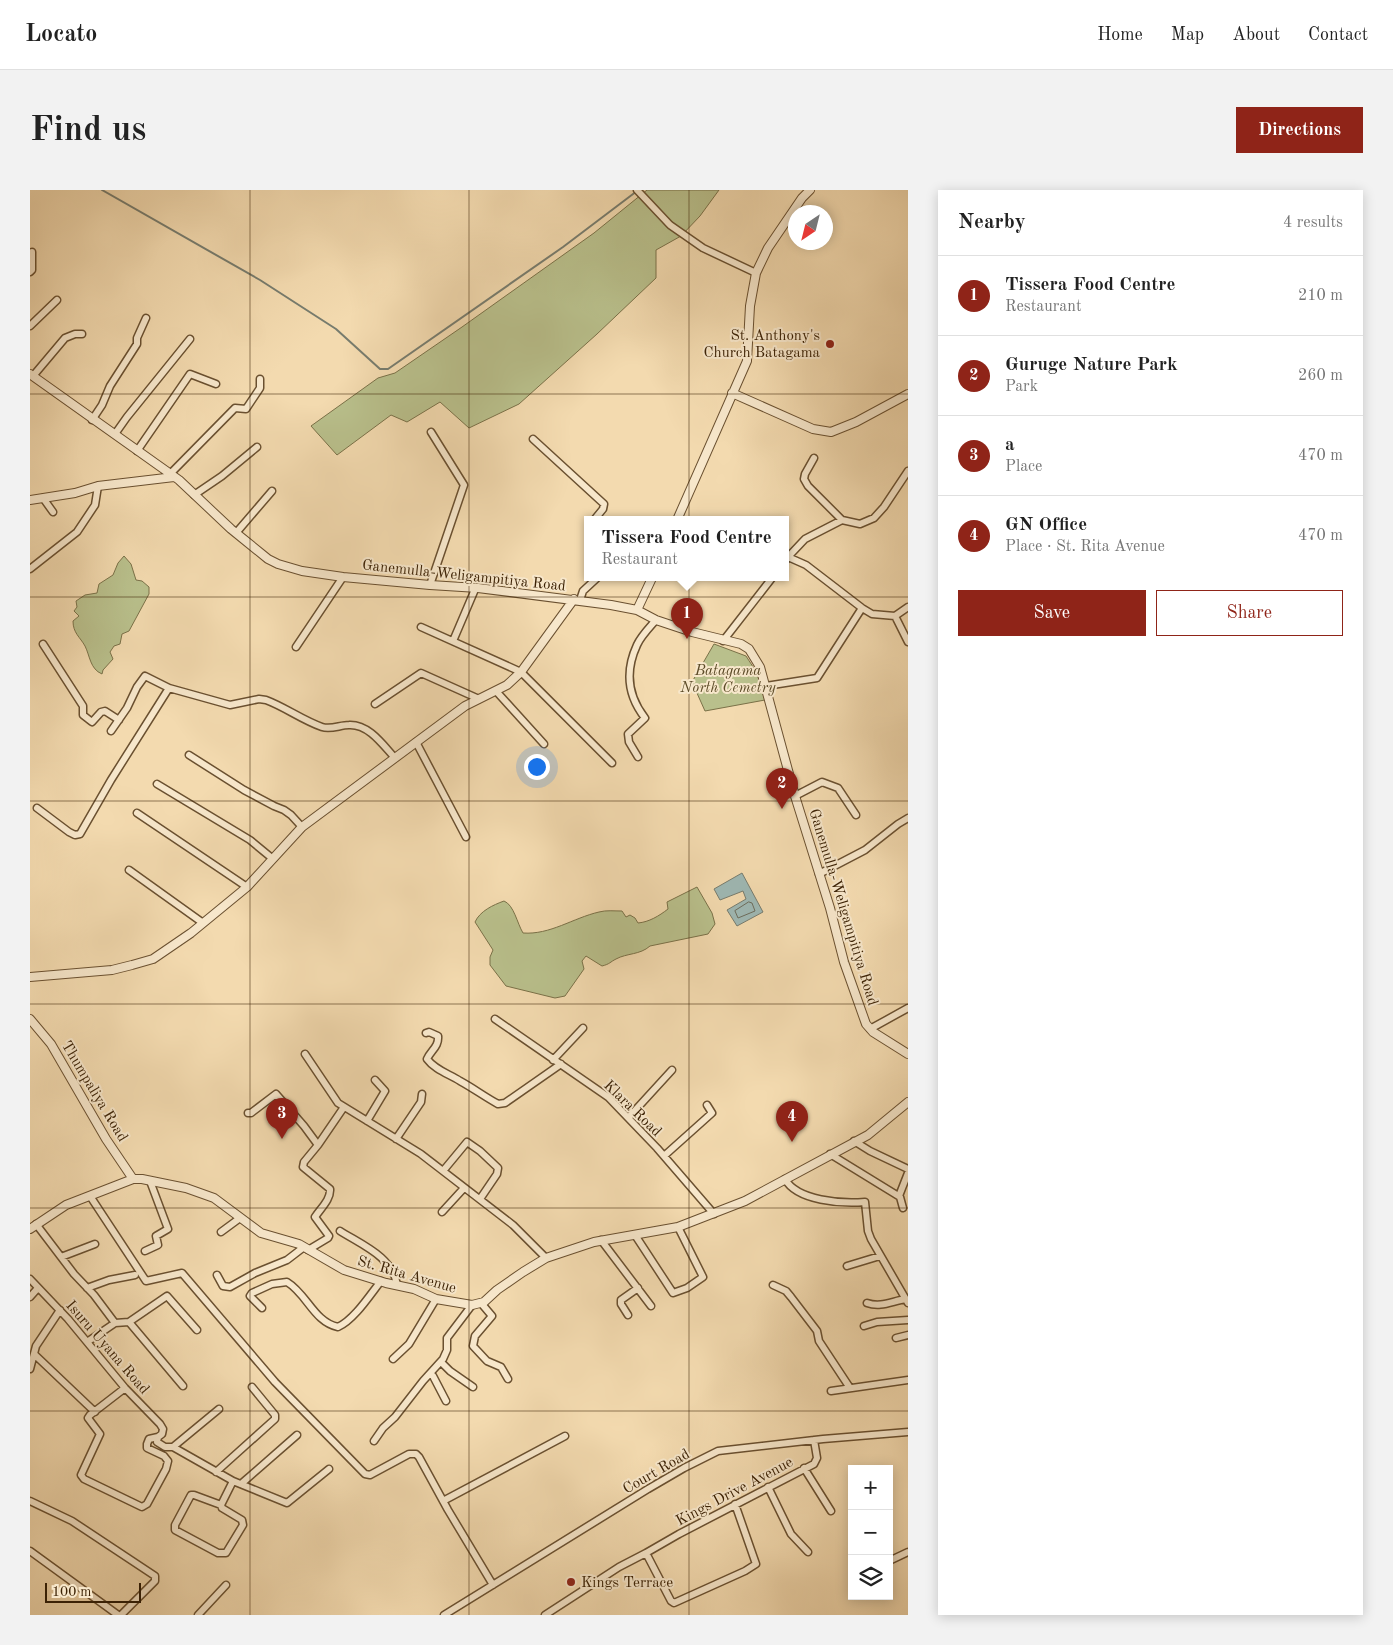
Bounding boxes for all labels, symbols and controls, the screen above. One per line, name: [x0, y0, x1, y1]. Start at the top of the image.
text: Locato: [25, 23, 97, 47]
text: Home: [1097, 26, 1143, 44]
text: Map: [1171, 26, 1204, 44]
text: About: [1232, 26, 1280, 44]
text: Contact: [1308, 26, 1368, 44]
button: Directions: [1236, 107, 1363, 153]
text: Find us: [30, 113, 146, 148]
north arrow: [788, 205, 833, 250]
text: Nearby: [958, 212, 1026, 233]
text: 4 results: [1283, 215, 1343, 231]
text: Tissera Food Centre: [1005, 276, 1176, 295]
text: 1: [969, 288, 979, 304]
text: 210 m: [1298, 288, 1343, 304]
text: Restaurant: [1005, 299, 1082, 315]
place label: St. Anthony's Church Batagama: [703, 329, 821, 361]
marker: St. Anthony's Church Batagama: [824, 338, 836, 350]
text: Guruge Nature Park: [1005, 356, 1178, 375]
text: 2: [969, 368, 979, 384]
text: 260 m: [1298, 368, 1343, 384]
text: Park: [1005, 379, 1038, 395]
text: a: [1005, 436, 1015, 455]
text: 3: [969, 448, 979, 464]
text: 470 m: [1298, 448, 1343, 464]
text: Place: [1005, 459, 1042, 475]
popup: [584, 516, 789, 581]
text: GN Office: [1005, 516, 1087, 535]
text: 4: [969, 528, 979, 544]
text: 470 m: [1298, 528, 1343, 544]
text: Tissera Food Centre: [601, 529, 772, 548]
text: Place · St. Rita Avenue: [1005, 539, 1165, 555]
text: Restaurant: [601, 552, 678, 568]
street label: Ganemulla-Weligampitiya Road: [361, 558, 567, 595]
button: Save: [958, 590, 1146, 636]
button: Share: [1156, 590, 1343, 636]
pin: 1: [671, 598, 703, 639]
park label: Batagama North Cemetry: [679, 664, 776, 696]
your location: [524, 754, 550, 780]
pin: 2: [766, 768, 798, 809]
street label: Ganemulla-Weligampitiya Road: [805, 807, 880, 1008]
street label: Thumpaliya Road: [58, 1039, 130, 1145]
street label: Klara Road: [600, 1078, 664, 1140]
pin: 3: [266, 1098, 298, 1139]
pin: 4: [776, 1101, 808, 1142]
street label: St. Rita Avenue: [355, 1254, 458, 1297]
street label: Isuru Uyana Road: [62, 1298, 152, 1398]
street label: Court Road: [621, 1447, 693, 1497]
street label: Kings Drive Avenue: [674, 1455, 796, 1530]
map controls: [848, 1465, 893, 1600]
button: +: [848, 1465, 893, 1510]
button: −: [848, 1510, 893, 1555]
button: layers: [848, 1555, 893, 1600]
marker: Kings Terrace: [565, 1576, 577, 1588]
place label: Kings Terrace: [581, 1576, 673, 1591]
scale bar: [45, 1580, 141, 1603]
text: 100 m: [52, 1585, 91, 1599]

